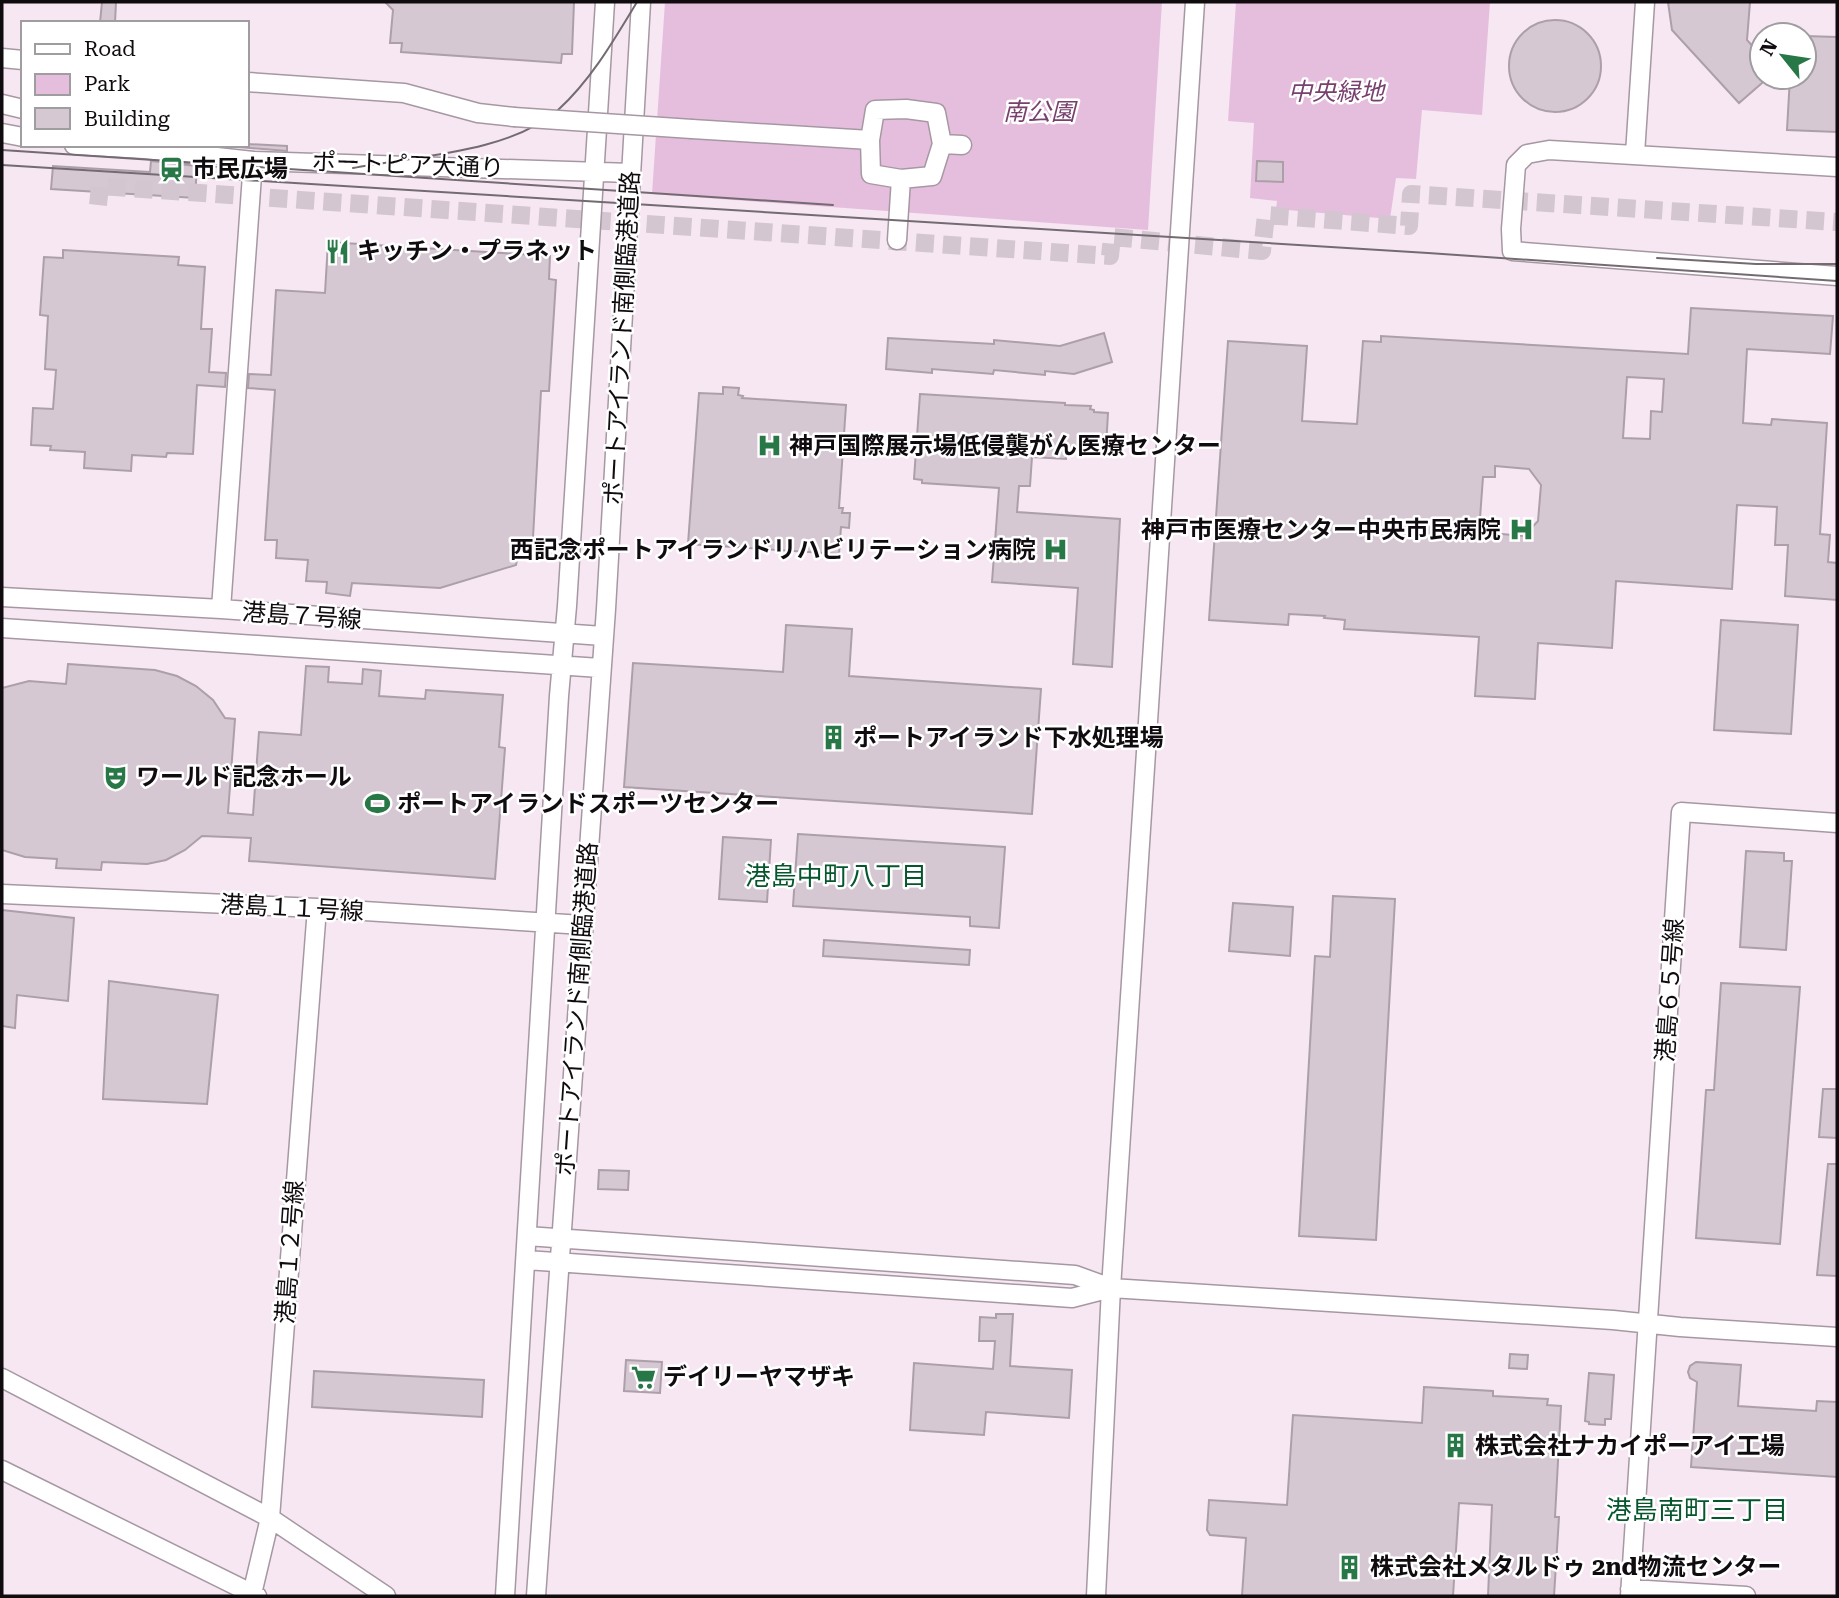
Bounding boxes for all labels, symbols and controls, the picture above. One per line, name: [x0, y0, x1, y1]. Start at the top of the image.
legend: [21, 21, 248, 147]
north arrow: [1748, 21, 1818, 91]
text: N: [1755, 35, 1783, 60]
text: Road: [84, 37, 136, 61]
text: Park: [84, 72, 130, 96]
park label: 中央緑地: [1288, 78, 1387, 106]
park label: 南公園: [1003, 98, 1078, 126]
text: Building: [84, 107, 170, 131]
street label: ポートピア大通り: [312, 148, 504, 182]
station icon: 市民広場: [158, 155, 186, 183]
place label: 市民広場: [192, 155, 288, 183]
street label: ポートアイランド南側臨港道路: [599, 170, 645, 506]
restaurant icon: キッチン・プラネット: [323, 237, 351, 265]
place label: キッチン・プラネット: [357, 237, 597, 265]
hospital icon: 神戸国際展示場低侵襲がん医療センター: [755, 432, 783, 460]
place label: 神戸国際展示場低侵襲がん医療センター: [789, 432, 1221, 460]
place label: 神戸市医療センター中央市民病院: [1141, 516, 1501, 544]
hospital icon: 神戸市医療センター中央市民病院: [1507, 516, 1535, 544]
place label: 西記念ポートアイランドリハビリテーション病院: [510, 536, 1036, 564]
hospital icon: 西記念ポートアイランドリハビリテーション病院: [1042, 536, 1070, 564]
street label: 港島７号線: [241, 598, 363, 634]
building icon: ポートアイランド下水処理場: [819, 724, 847, 752]
place label: ポートアイランド下水処理場: [853, 724, 1164, 752]
theatre icon: ワールド記念ホール: [102, 763, 130, 791]
place label: ワールド記念ホール: [136, 763, 352, 791]
sports icon: ポートアイランドスポーツセンター: [363, 790, 391, 818]
place label: ポートアイランドスポーツセンター: [397, 790, 779, 818]
street label: ポートアイランド南側臨港道路: [551, 841, 603, 1177]
district label: 港島中町八丁目: [745, 861, 927, 891]
street label: 港島１１号線: [219, 890, 365, 926]
street label: 港島６５号線: [1651, 917, 1689, 1063]
street label: 港島１２号線: [271, 1179, 309, 1325]
supermarket icon: デイリーヤマザキ: [629, 1363, 657, 1391]
place label: デイリーヤマザキ: [663, 1363, 855, 1391]
building icon: 株式会社ナカイポーアイ工場: [1441, 1432, 1469, 1460]
place label: 株式会社ナカイポーアイ工場: [1475, 1432, 1785, 1460]
district label: 港島南町三丁目: [1606, 1495, 1788, 1525]
building icon: 株式会社メタルドゥ 2nd物流センター: [1336, 1553, 1364, 1581]
place label: 株式会社メタルドゥ 2nd物流センター: [1370, 1553, 1782, 1581]

